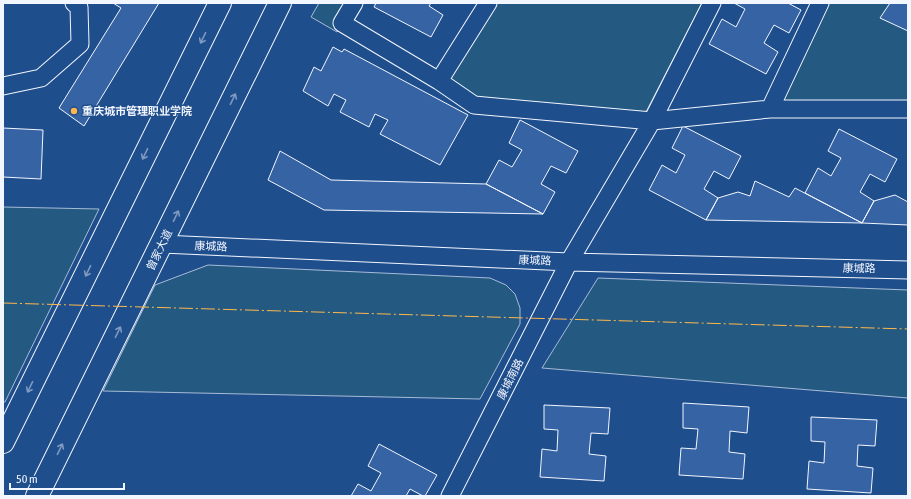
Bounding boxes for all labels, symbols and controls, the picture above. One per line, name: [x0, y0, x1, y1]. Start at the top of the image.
one-way arrow: [199, 32, 206, 44]
one-way arrow: [230, 93, 237, 105]
place label: 重庆城市管理职业学院: [82, 105, 192, 117]
marker: 重庆城市管理职业学院: [69, 106, 79, 116]
one-way arrow: [141, 148, 149, 160]
one-way arrow: [173, 210, 180, 222]
street label: 曾家大道: [144, 228, 174, 272]
street label: 康城路: [194, 239, 228, 253]
street label: 康城路: [518, 253, 552, 267]
street label: 康城路: [842, 262, 876, 274]
one-way arrow: [84, 265, 91, 277]
one-way arrow: [115, 326, 122, 338]
street label: 康城南路: [495, 357, 525, 401]
one-way arrow: [26, 381, 33, 393]
one-way arrow: [57, 443, 64, 455]
scale bar: [10, 465, 124, 491]
text: 50 m: [16, 472, 38, 486]

